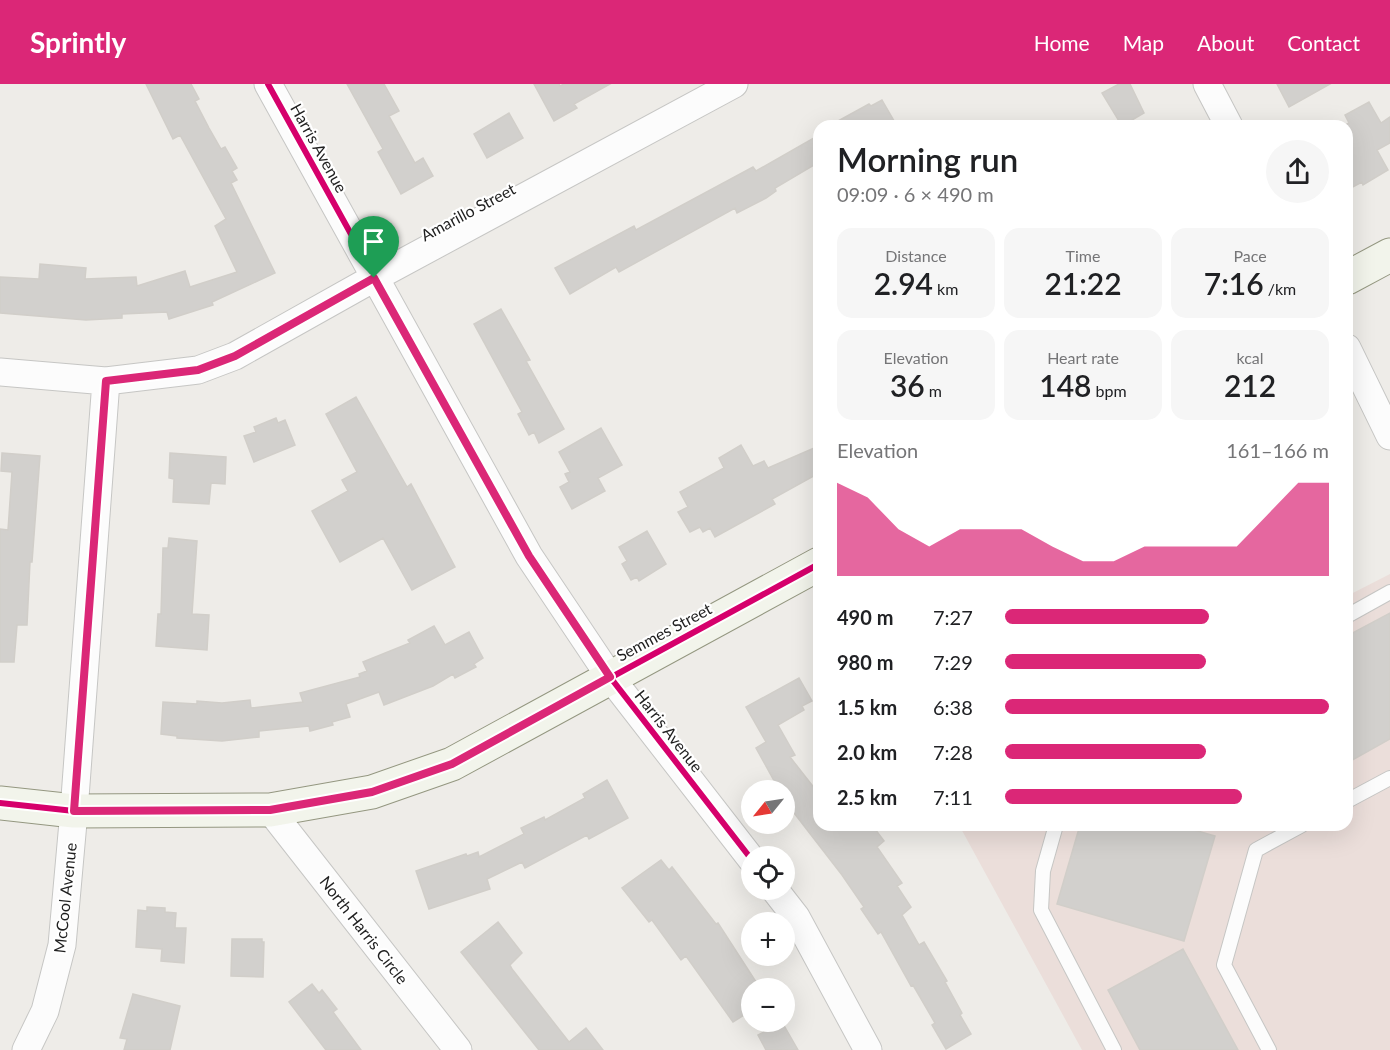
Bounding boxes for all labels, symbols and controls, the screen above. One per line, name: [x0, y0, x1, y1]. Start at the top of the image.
text: Sprintly: [30, 25, 126, 59]
text: Home: [1034, 30, 1090, 55]
text: Map: [1123, 30, 1164, 55]
text: About: [1197, 30, 1254, 55]
text: Contact: [1287, 30, 1360, 55]
street label: Harris Avenue: [287, 100, 352, 196]
text: Morning run: [837, 139, 1018, 179]
button: share: [1266, 140, 1329, 203]
street label: Amarillo Street: [417, 179, 519, 244]
text: 09:09 · 6 × 490 m: [837, 182, 994, 206]
pin: [348, 216, 399, 278]
icon: arrive: [357, 225, 390, 258]
text: Distance: [885, 246, 947, 265]
text: Time: [1066, 246, 1100, 265]
text: Pace: [1233, 246, 1267, 265]
text: 2.94: [874, 265, 933, 301]
text: 21:22: [1044, 265, 1122, 301]
text: 7:16: [1204, 265, 1264, 301]
text: km: [933, 279, 958, 298]
text: /km: [1264, 279, 1296, 298]
text: Elevation: [884, 348, 949, 367]
text: Heart rate: [1047, 348, 1119, 367]
text: kcal: [1236, 348, 1264, 367]
text: 36: [890, 367, 925, 403]
text: 148: [1039, 367, 1092, 403]
text: 212: [1224, 367, 1276, 403]
text: m: [925, 381, 942, 400]
text: bpm: [1092, 381, 1127, 400]
text: Elevation: [837, 438, 918, 462]
text: 161–166 m: [1226, 438, 1329, 462]
street label: Semmes Street: [613, 598, 715, 665]
text: 490 m: [837, 605, 893, 629]
text: 7:27: [933, 605, 973, 629]
text: 980 m: [837, 650, 893, 674]
text: 7:29: [933, 650, 973, 674]
street label: Harris Avenue: [631, 686, 707, 775]
text: 1.5 km: [837, 695, 897, 719]
text: 6:38: [933, 695, 973, 719]
text: 2.0 km: [837, 740, 897, 764]
text: 7:28: [933, 740, 973, 764]
north arrow: [741, 780, 795, 834]
map controls: [741, 780, 795, 1032]
text: 2.5 km: [837, 785, 897, 809]
text: 7:11: [933, 785, 973, 809]
street label: McCool Avenue: [49, 842, 80, 954]
button: locate: [741, 846, 795, 900]
street label: North Harris Circle: [316, 872, 412, 988]
button: +: [741, 912, 795, 966]
button: −: [741, 978, 795, 1032]

